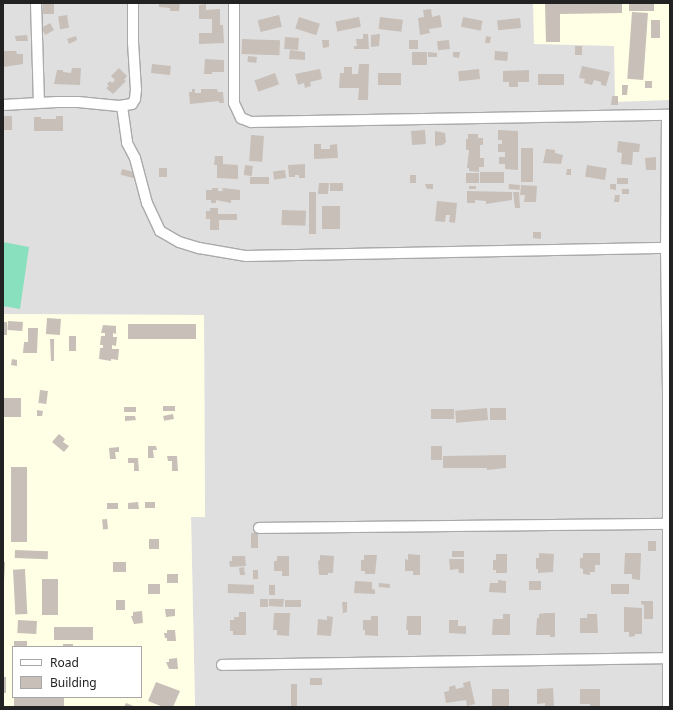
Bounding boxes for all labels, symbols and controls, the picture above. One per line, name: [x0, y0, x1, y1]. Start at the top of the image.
legend: [12, 646, 142, 698]
text: Road: [50, 654, 79, 671]
text: Building: [50, 674, 97, 691]

